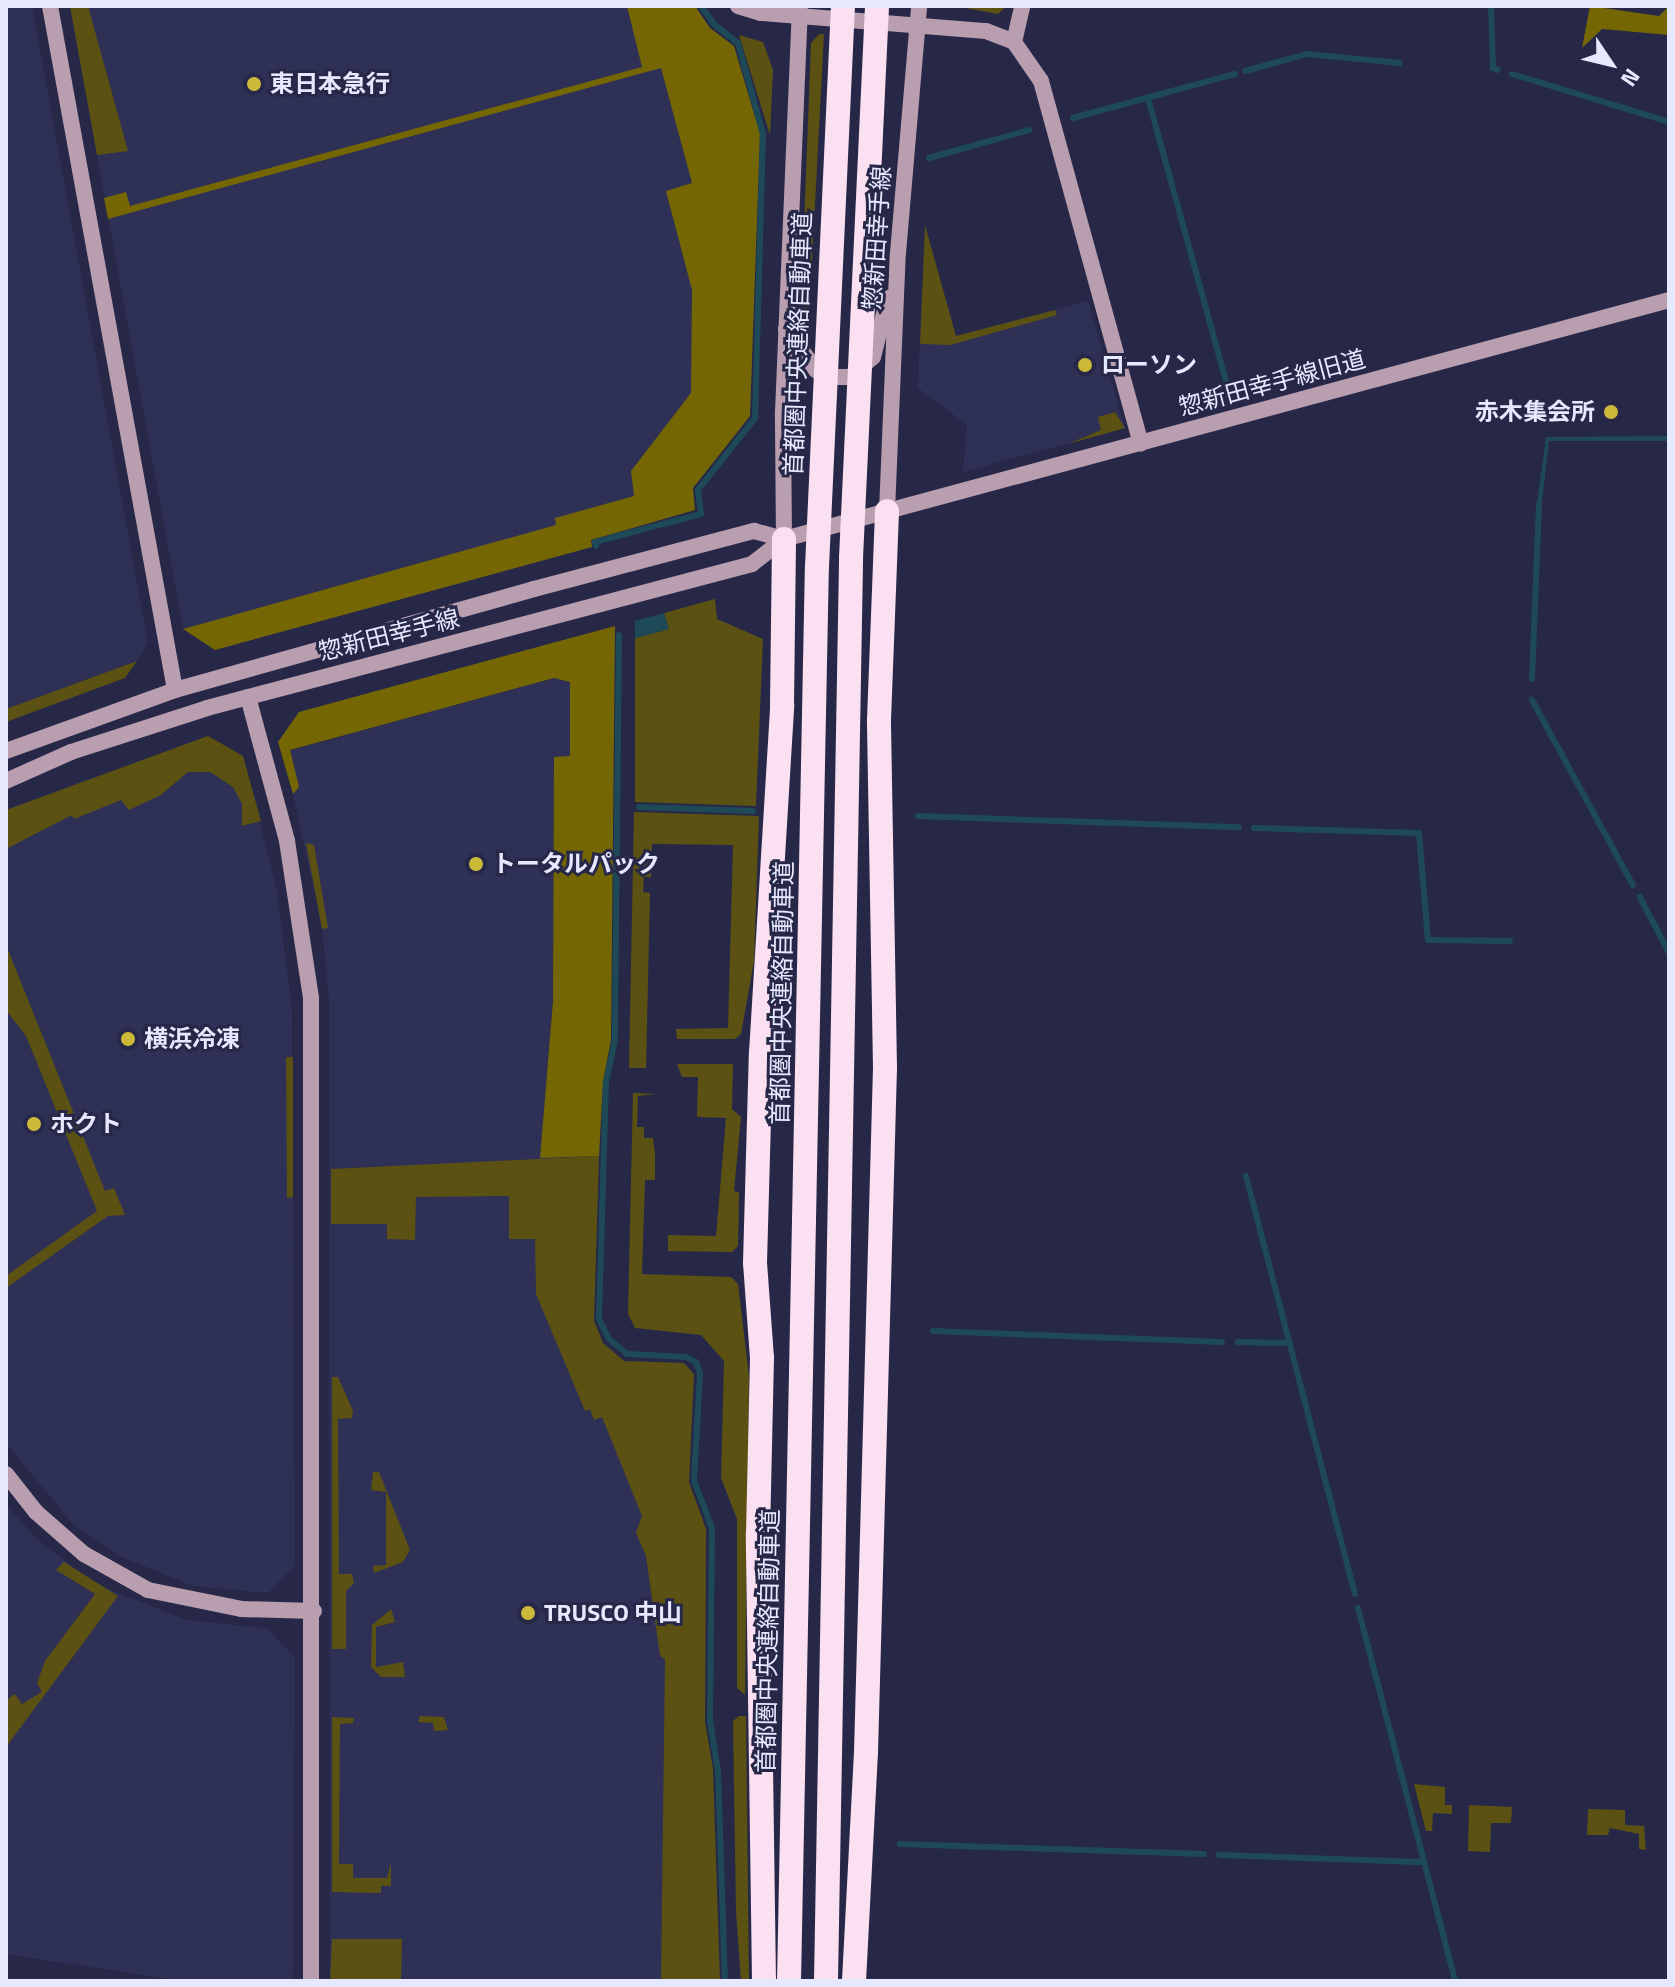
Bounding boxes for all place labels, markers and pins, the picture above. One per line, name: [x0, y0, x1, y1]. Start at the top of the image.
place label: 東日本急行: [270, 70, 390, 98]
marker: 東日本急行: [245, 75, 263, 93]
place label: ローソン: [1101, 351, 1197, 379]
marker: ローソン: [1076, 356, 1094, 374]
place label: 赤木集会所: [1475, 398, 1595, 426]
marker: 赤木集会所: [1602, 403, 1620, 421]
place label: トータルパック: [492, 850, 660, 878]
marker: トータルパック: [467, 855, 485, 873]
place label: 横浜冷凍: [144, 1025, 240, 1053]
marker: 横浜冷凍: [119, 1030, 137, 1048]
place label: ホクト: [50, 1110, 122, 1138]
marker: ホクト: [25, 1115, 43, 1133]
place label: TRUSCO 中山: [544, 1599, 682, 1627]
marker: TRUSCO 中山: [519, 1604, 537, 1622]

